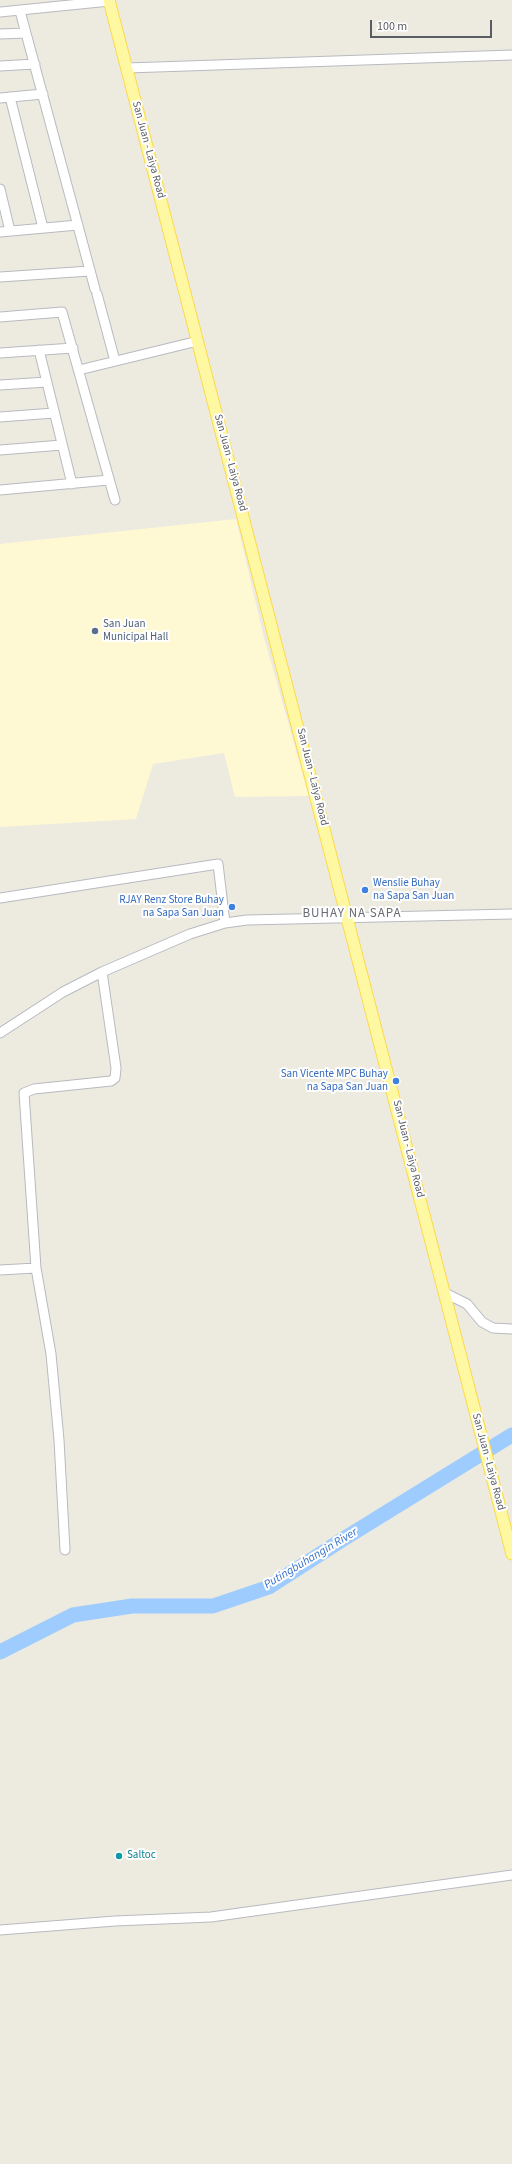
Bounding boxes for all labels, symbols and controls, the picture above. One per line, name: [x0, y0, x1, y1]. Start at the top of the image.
scale bar: [372, 12, 494, 38]
text: 100 m: [377, 18, 407, 35]
street label: San Juan - Laiya Road: [129, 100, 167, 200]
street label: San Juan - Laiya Road: [211, 413, 249, 513]
place label: San Juan Municipal Hall: [103, 618, 168, 644]
marker: San Juan Municipal Hall: [90, 626, 100, 636]
street label: San Juan - Laiya Road: [293, 727, 331, 827]
place label: Wenslie Buhay na Sapa San Juan: [373, 877, 454, 903]
marker: Wenslie Buhay na Sapa San Juan: [360, 885, 370, 895]
place label: RJAY Renz Store Buhay na Sapa San Juan: [119, 894, 224, 920]
marker: RJAY Renz Store Buhay na Sapa San Juan: [227, 902, 237, 912]
district label: BUHAY NA SAPA: [302, 906, 402, 922]
place label: San Vicente MPC Buhay na Sapa San Juan: [281, 1068, 388, 1094]
marker: San Vicente MPC Buhay na Sapa San Juan: [391, 1076, 401, 1086]
street label: San Juan - Laiya Road: [389, 1099, 427, 1199]
street label: San Juan - Laiya Road: [469, 1412, 507, 1512]
water label: Putingbuhangin River: [262, 1525, 360, 1593]
place label: Saltoc: [127, 1849, 156, 1863]
marker: Saltoc: [114, 1851, 124, 1861]

